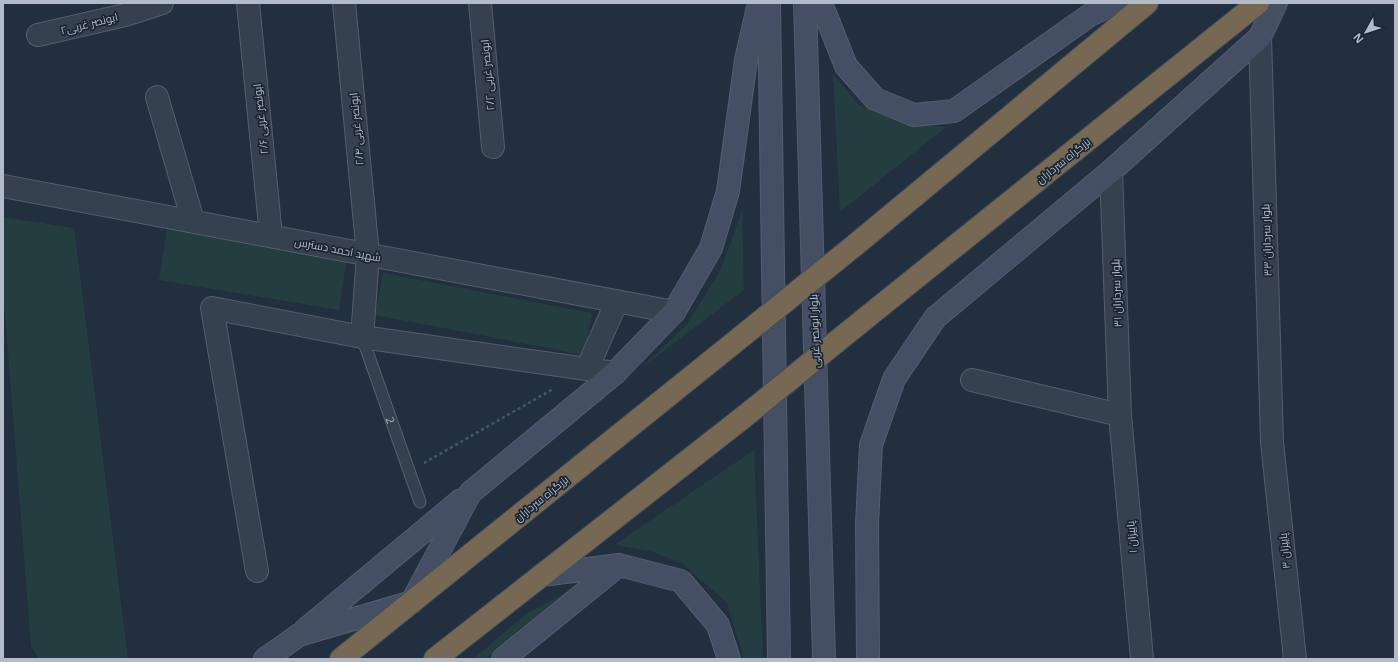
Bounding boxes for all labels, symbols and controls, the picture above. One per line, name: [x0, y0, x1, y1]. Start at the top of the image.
street label: ۲ابونصر غربی: [59, 9, 119, 37]
north arrow: [1346, 12, 1386, 52]
text: N: [1349, 30, 1366, 47]
street label: ابونصر غربی ۲/۲: [476, 39, 498, 111]
street label: ابونصر غربی ۲/۶: [249, 83, 271, 155]
street label: ابونصر غربی ۲/۴: [345, 92, 367, 166]
street label: بزرگراه سرداران: [1033, 133, 1093, 187]
street label: بلوار سرداران ۳۳: [1257, 203, 1275, 277]
street label: شهید احمد دسترس: [293, 233, 383, 265]
street label: بلوار سرداران ۳۱: [1107, 258, 1125, 328]
street label: بلوار ابونصر غربی: [805, 294, 823, 368]
street label: 2: [383, 415, 399, 425]
street label: بزرگراه سرداران: [511, 471, 571, 525]
street label: پاییزان ۱: [1122, 520, 1140, 554]
street label: پاییزان ۳: [1275, 532, 1293, 570]

